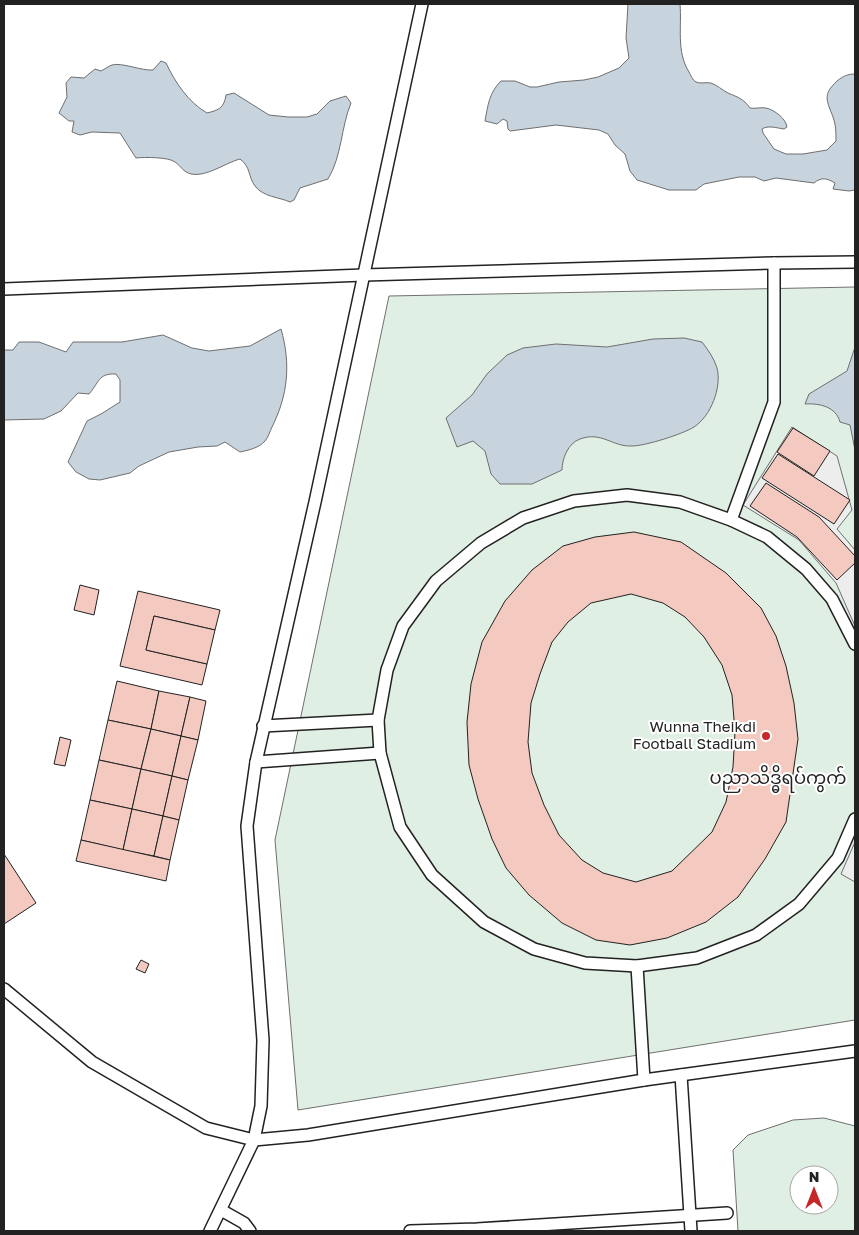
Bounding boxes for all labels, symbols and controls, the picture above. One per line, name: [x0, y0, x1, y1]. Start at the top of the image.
place label: Wunna Theikdi Football Stadium: [633, 717, 756, 752]
marker: Wunna Theikdi Football Stadium: [760, 730, 772, 742]
district label: ပညာသိဒ္ဓိရပ်ကွက်: [709, 764, 847, 793]
north arrow: [789, 1165, 839, 1215]
text: N: [809, 1168, 819, 1185]

